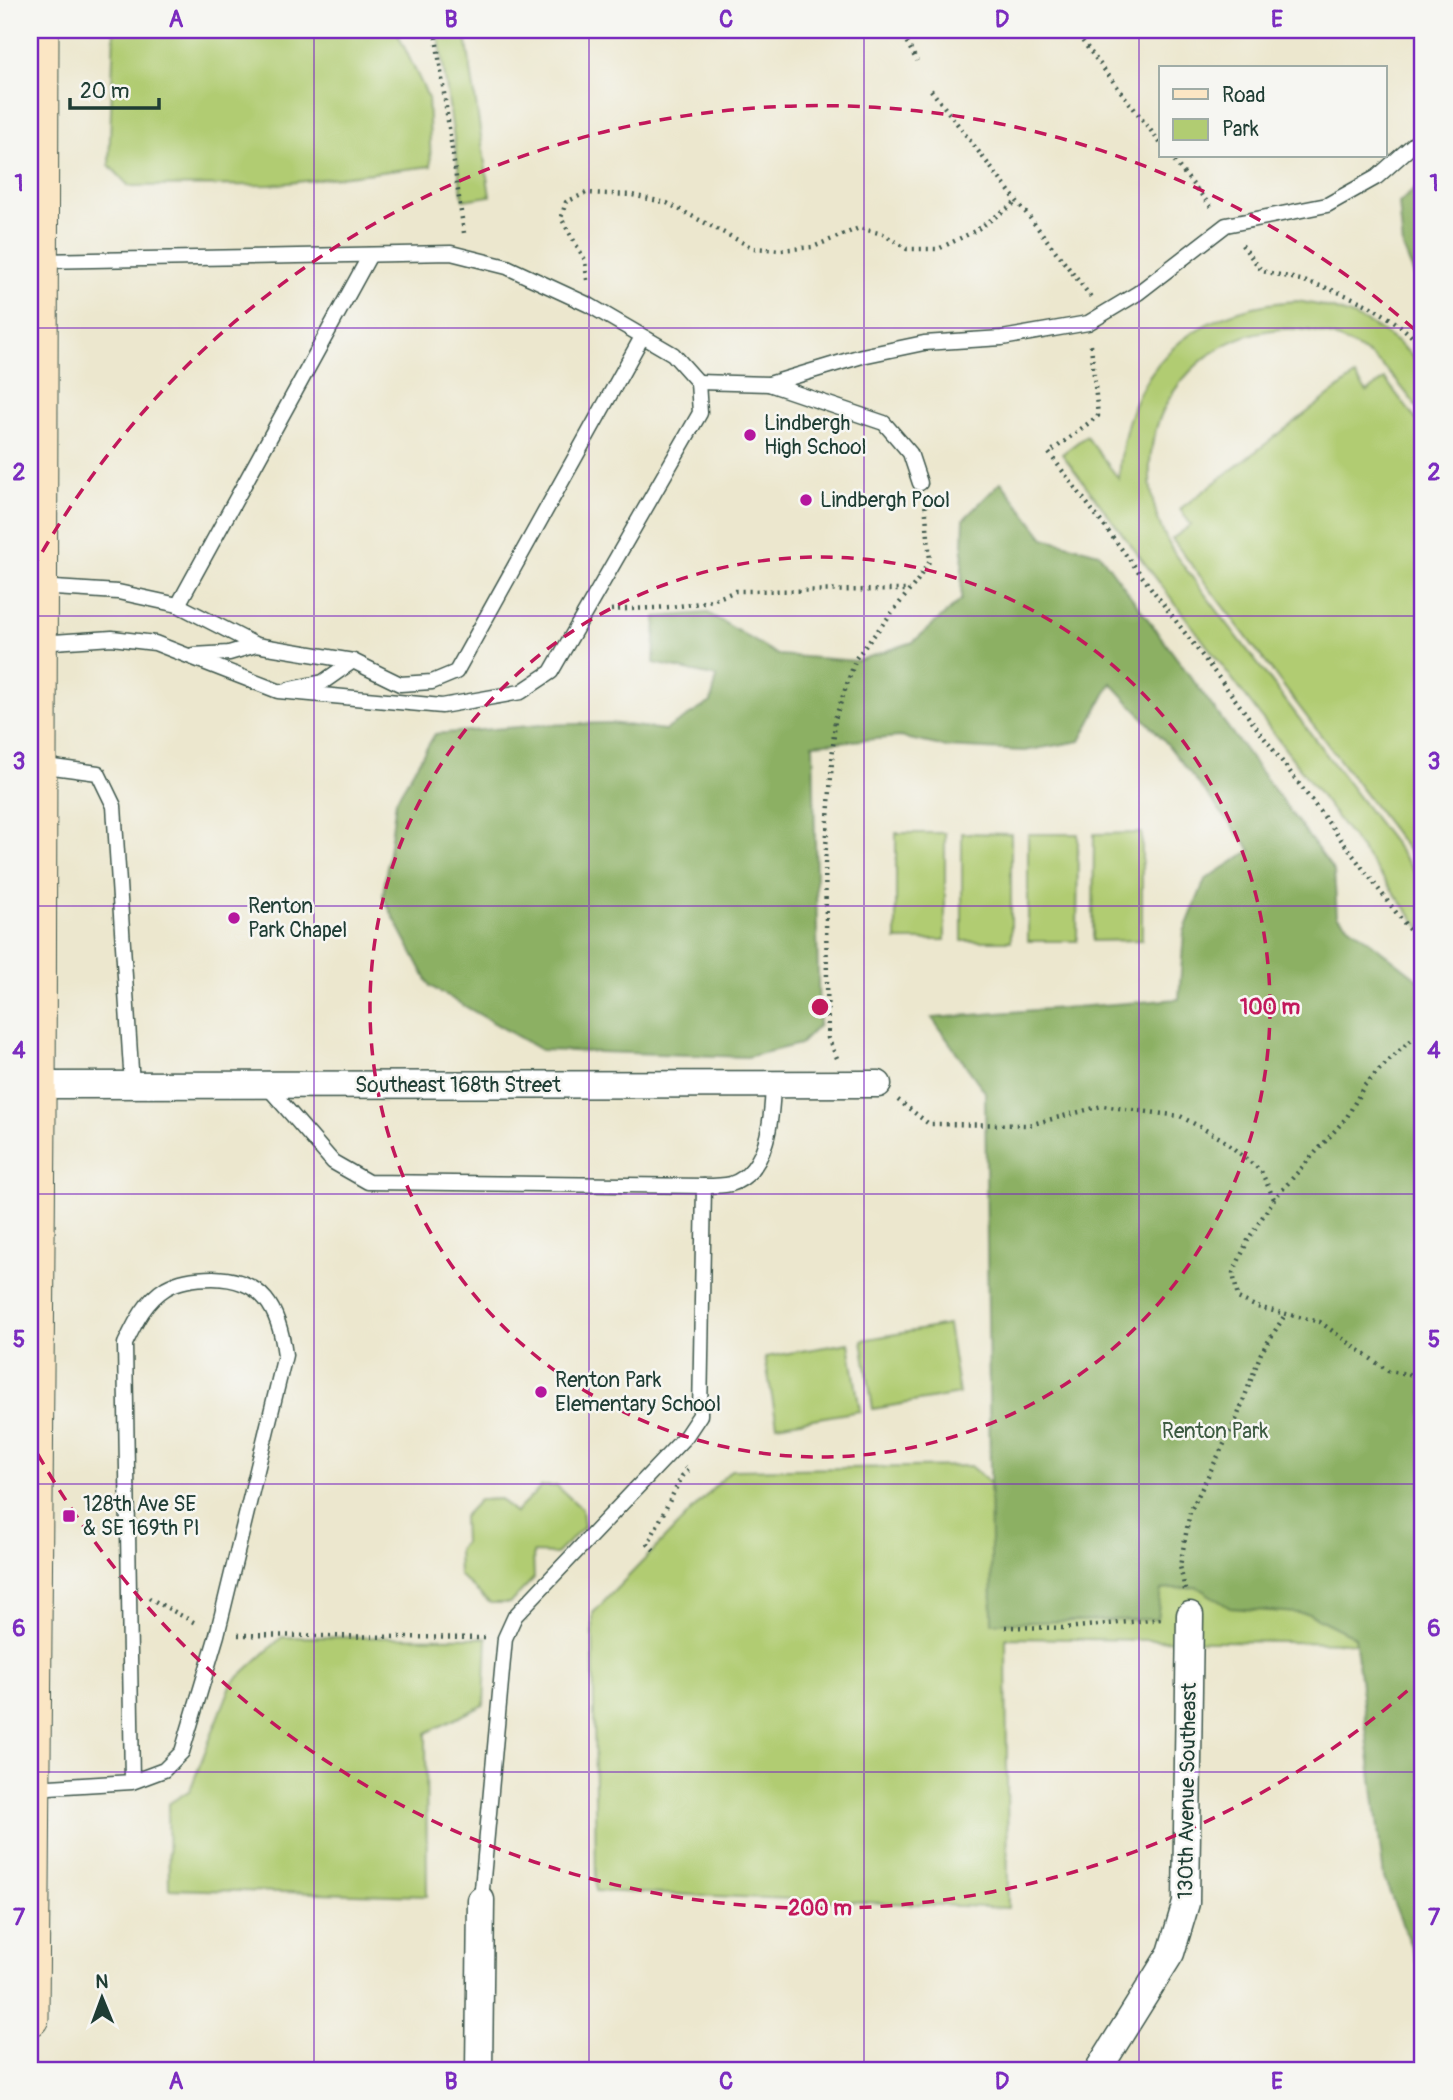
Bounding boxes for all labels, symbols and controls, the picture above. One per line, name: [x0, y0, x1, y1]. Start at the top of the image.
text: A: [169, 5, 184, 34]
text: B: [444, 5, 458, 34]
text: C: [719, 5, 733, 34]
text: D: [995, 5, 1009, 34]
text: E: [1271, 5, 1283, 34]
scale bar: [70, 66, 159, 110]
legend: [1159, 66, 1386, 158]
text: 20 m: [80, 78, 129, 105]
text: Road: [1222, 82, 1266, 109]
text: Park: [1222, 116, 1259, 143]
text: 1: [15, 169, 24, 198]
text: 1: [1430, 169, 1439, 198]
place label: Lindbergh High School: [764, 410, 867, 461]
marker: Lindbergh High School: [742, 427, 758, 443]
text: 2: [13, 458, 26, 487]
text: 2: [1428, 458, 1441, 487]
place label: Lindbergh Pool: [820, 487, 950, 514]
marker: Lindbergh Pool: [798, 492, 814, 508]
text: 3: [13, 747, 25, 776]
text: 3: [1428, 747, 1440, 776]
place label: Renton Park Chapel: [248, 893, 347, 944]
marker: Renton Park Chapel: [226, 910, 242, 926]
text: 100 m: [1240, 994, 1300, 1021]
centre of rings: [808, 995, 832, 1019]
text: 4: [12, 1036, 26, 1065]
text: 4: [1427, 1036, 1441, 1065]
street label: Southeast 168th Street: [355, 1072, 561, 1099]
text: 5: [13, 1325, 25, 1354]
text: 5: [1428, 1325, 1440, 1354]
place label: Renton Park Elementary School: [555, 1367, 721, 1418]
marker: Renton Park Elementary School: [533, 1384, 549, 1400]
park label: Renton Park: [1162, 1418, 1268, 1445]
place label: 128th Ave SE & SE 169th Pl: [83, 1491, 199, 1542]
marker: 128th Ave SE & SE 169th Pl: [61, 1508, 77, 1524]
text: 6: [12, 1614, 26, 1643]
text: 6: [1427, 1614, 1441, 1643]
street label: 130th Avenue Southeast: [1172, 1682, 1203, 1900]
text: 200 m: [788, 1895, 852, 1922]
text: 7: [13, 1903, 26, 1932]
text: 7: [1428, 1903, 1441, 1932]
north arrow: [66, 1964, 136, 2034]
text: N: [95, 1970, 108, 1994]
text: A: [169, 2067, 184, 2096]
text: B: [444, 2067, 458, 2096]
text: C: [719, 2067, 733, 2096]
text: D: [995, 2067, 1009, 2096]
text: E: [1271, 2067, 1283, 2096]

